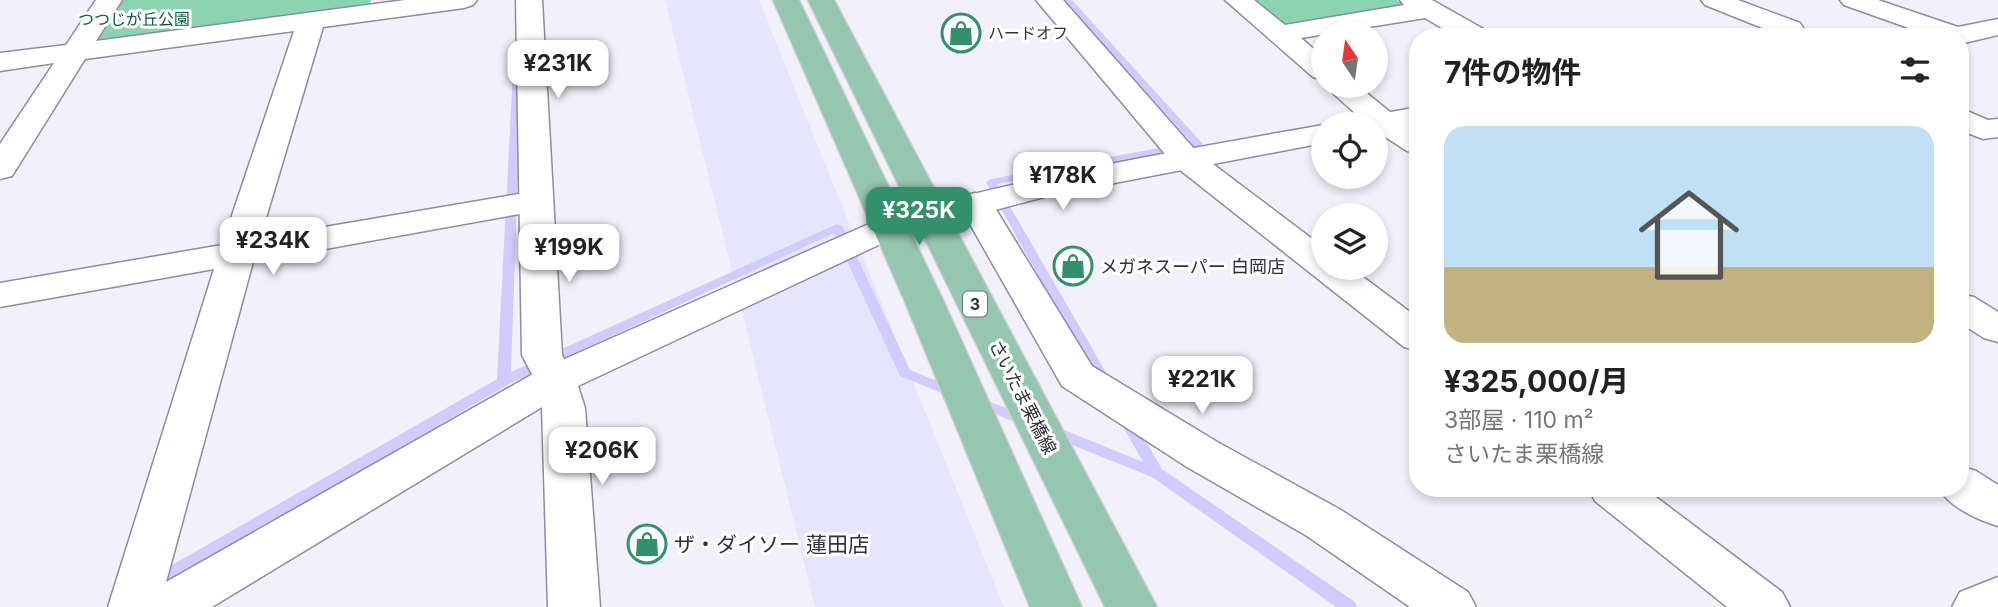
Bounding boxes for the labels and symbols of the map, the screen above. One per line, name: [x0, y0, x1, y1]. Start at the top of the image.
park label: つつじが丘公園: [78, 9, 190, 29]
shop icon: ハードオフ: [940, 12, 982, 54]
north arrow: [1311, 21, 1388, 98]
place label: ハードオフ: [988, 23, 1068, 43]
pin: ¥231K: [509, 41, 607, 100]
pin: ¥178K: [1014, 152, 1112, 212]
pin: ¥325K: [870, 188, 968, 247]
pin: ¥234K: [224, 218, 322, 277]
pin: ¥199K: [520, 224, 618, 284]
shop icon: メガネスーパー 白岡店: [1052, 245, 1094, 287]
place label: メガネスーパー 白岡店: [1100, 256, 1285, 277]
road number: 3: [963, 292, 987, 316]
street label: さいたま栗橋線: [985, 336, 1061, 458]
pin: ¥221K: [1153, 356, 1251, 416]
pin: ¥206K: [553, 428, 651, 487]
shop icon: ザ・ダイソー 蓮田店: [626, 523, 668, 565]
place label: ザ・ダイソー 蓮田店: [674, 532, 869, 557]

